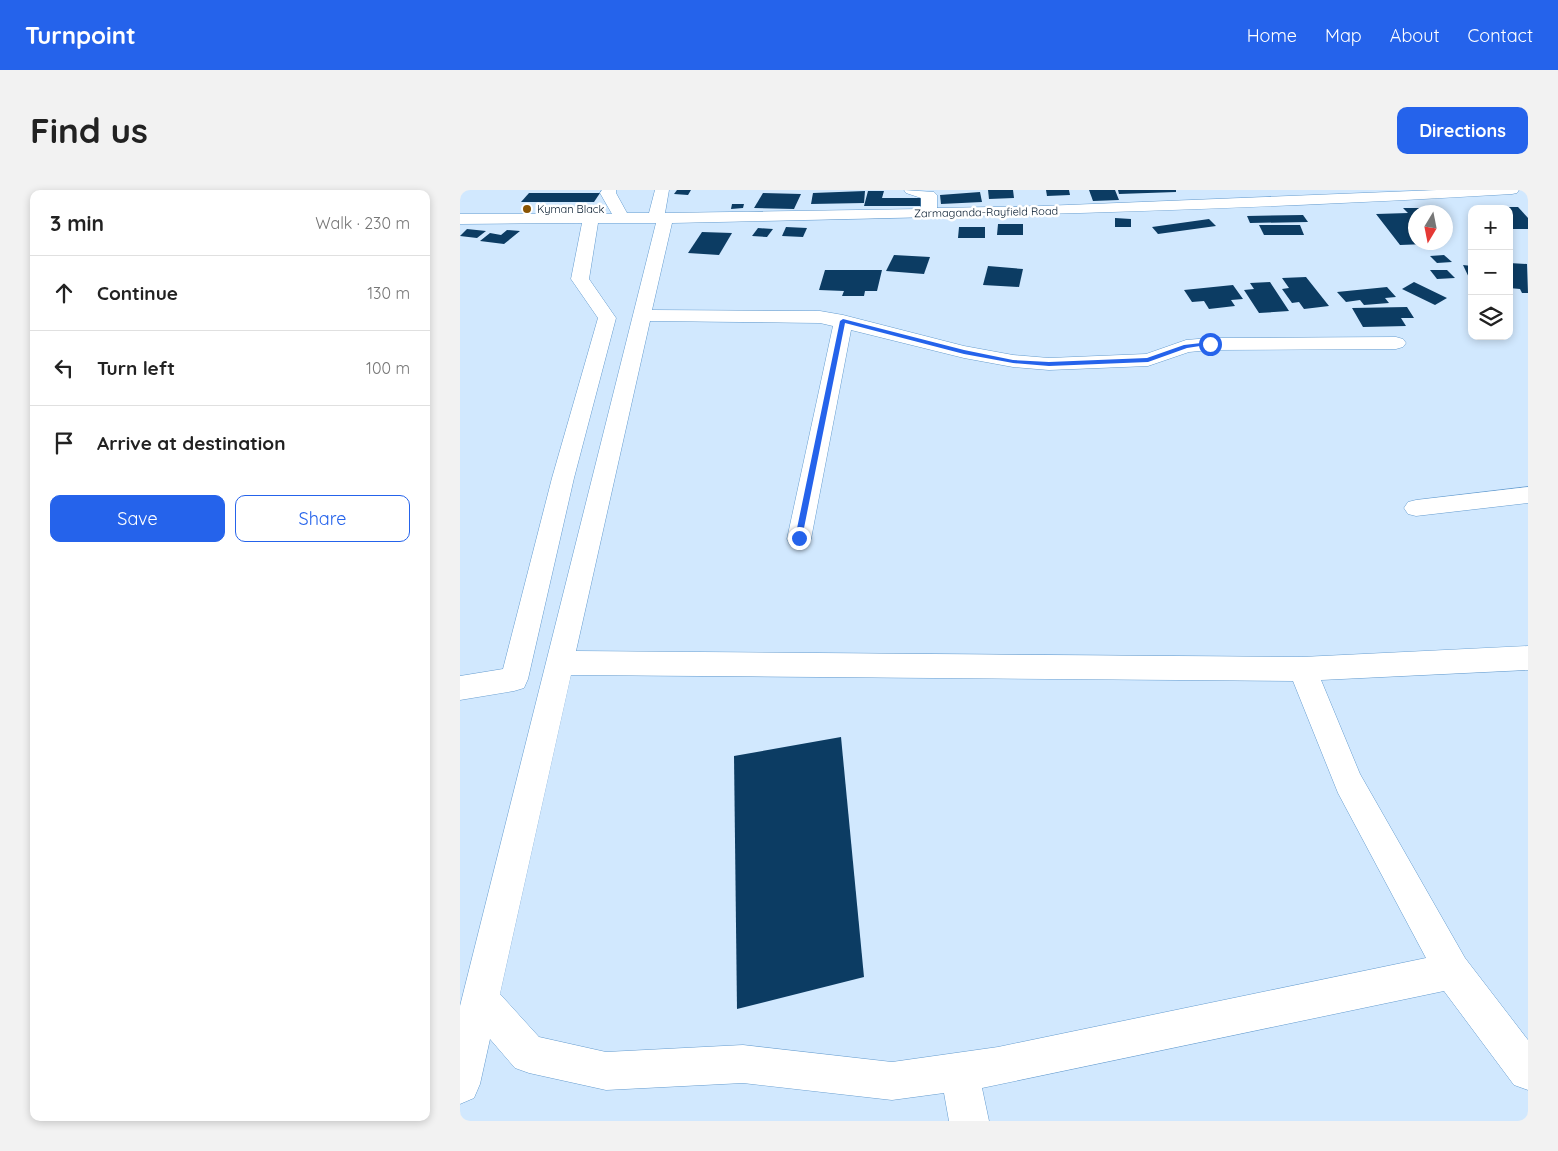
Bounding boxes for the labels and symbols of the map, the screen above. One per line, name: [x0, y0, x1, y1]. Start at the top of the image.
place label: Kyman Black: [537, 202, 605, 216]
marker: Kyman Black: [521, 203, 533, 215]
street label: Zarmaganda-Rayfield Road: [914, 204, 1058, 220]
north arrow: [1408, 205, 1453, 250]
route start: [1199, 333, 1222, 356]
route end: [788, 527, 811, 550]

